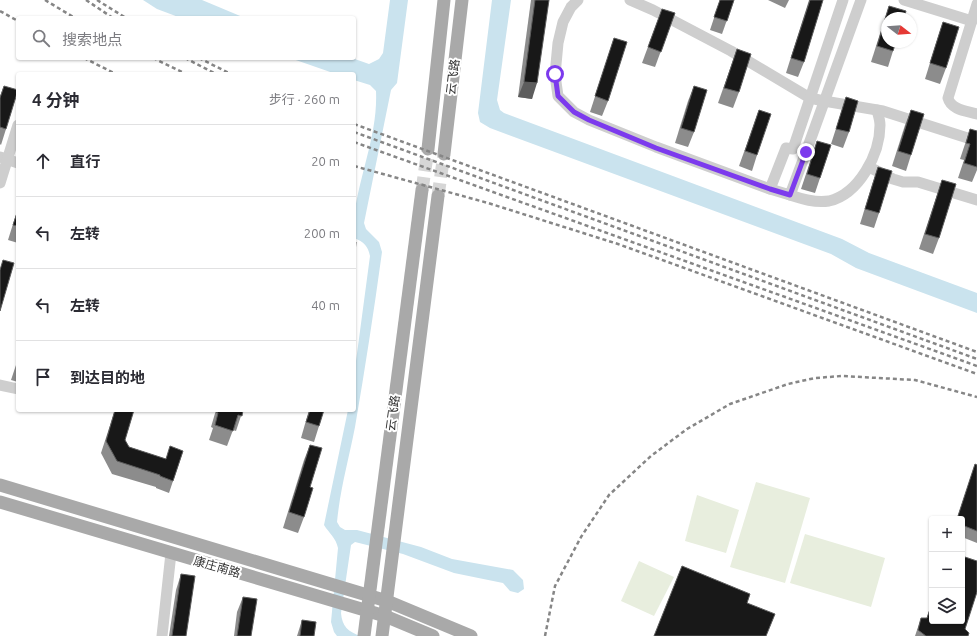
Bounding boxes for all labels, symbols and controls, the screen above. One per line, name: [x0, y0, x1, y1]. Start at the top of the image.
north arrow: [881, 12, 917, 48]
search box: [16, 16, 356, 60]
icon: search: [30, 27, 52, 49]
text: 搜索地点: [62, 31, 122, 48]
street label: 云飞路: [444, 58, 461, 96]
route start: [546, 65, 564, 83]
text: 4 分钟: [32, 90, 80, 109]
text: 步行 · 260 m: [269, 92, 340, 106]
route end: [797, 143, 815, 161]
icon: ahead: [32, 150, 54, 172]
text: 直行: [70, 153, 100, 170]
text: 20 m: [311, 154, 340, 168]
icon: left: [32, 222, 54, 244]
text: 左转: [70, 225, 100, 242]
text: 200 m: [304, 226, 340, 240]
icon: left: [32, 294, 54, 316]
text: 左转: [70, 297, 100, 314]
text: 40 m: [311, 298, 340, 312]
icon: arrive: [32, 366, 54, 388]
text: 到达目的地: [70, 369, 145, 386]
street label: 云飞路: [384, 394, 401, 432]
map controls: [929, 516, 965, 624]
button: +: [929, 516, 965, 552]
button: −: [929, 552, 965, 588]
street label: 康庄南路: [192, 554, 242, 579]
button: layers: [929, 588, 965, 624]

